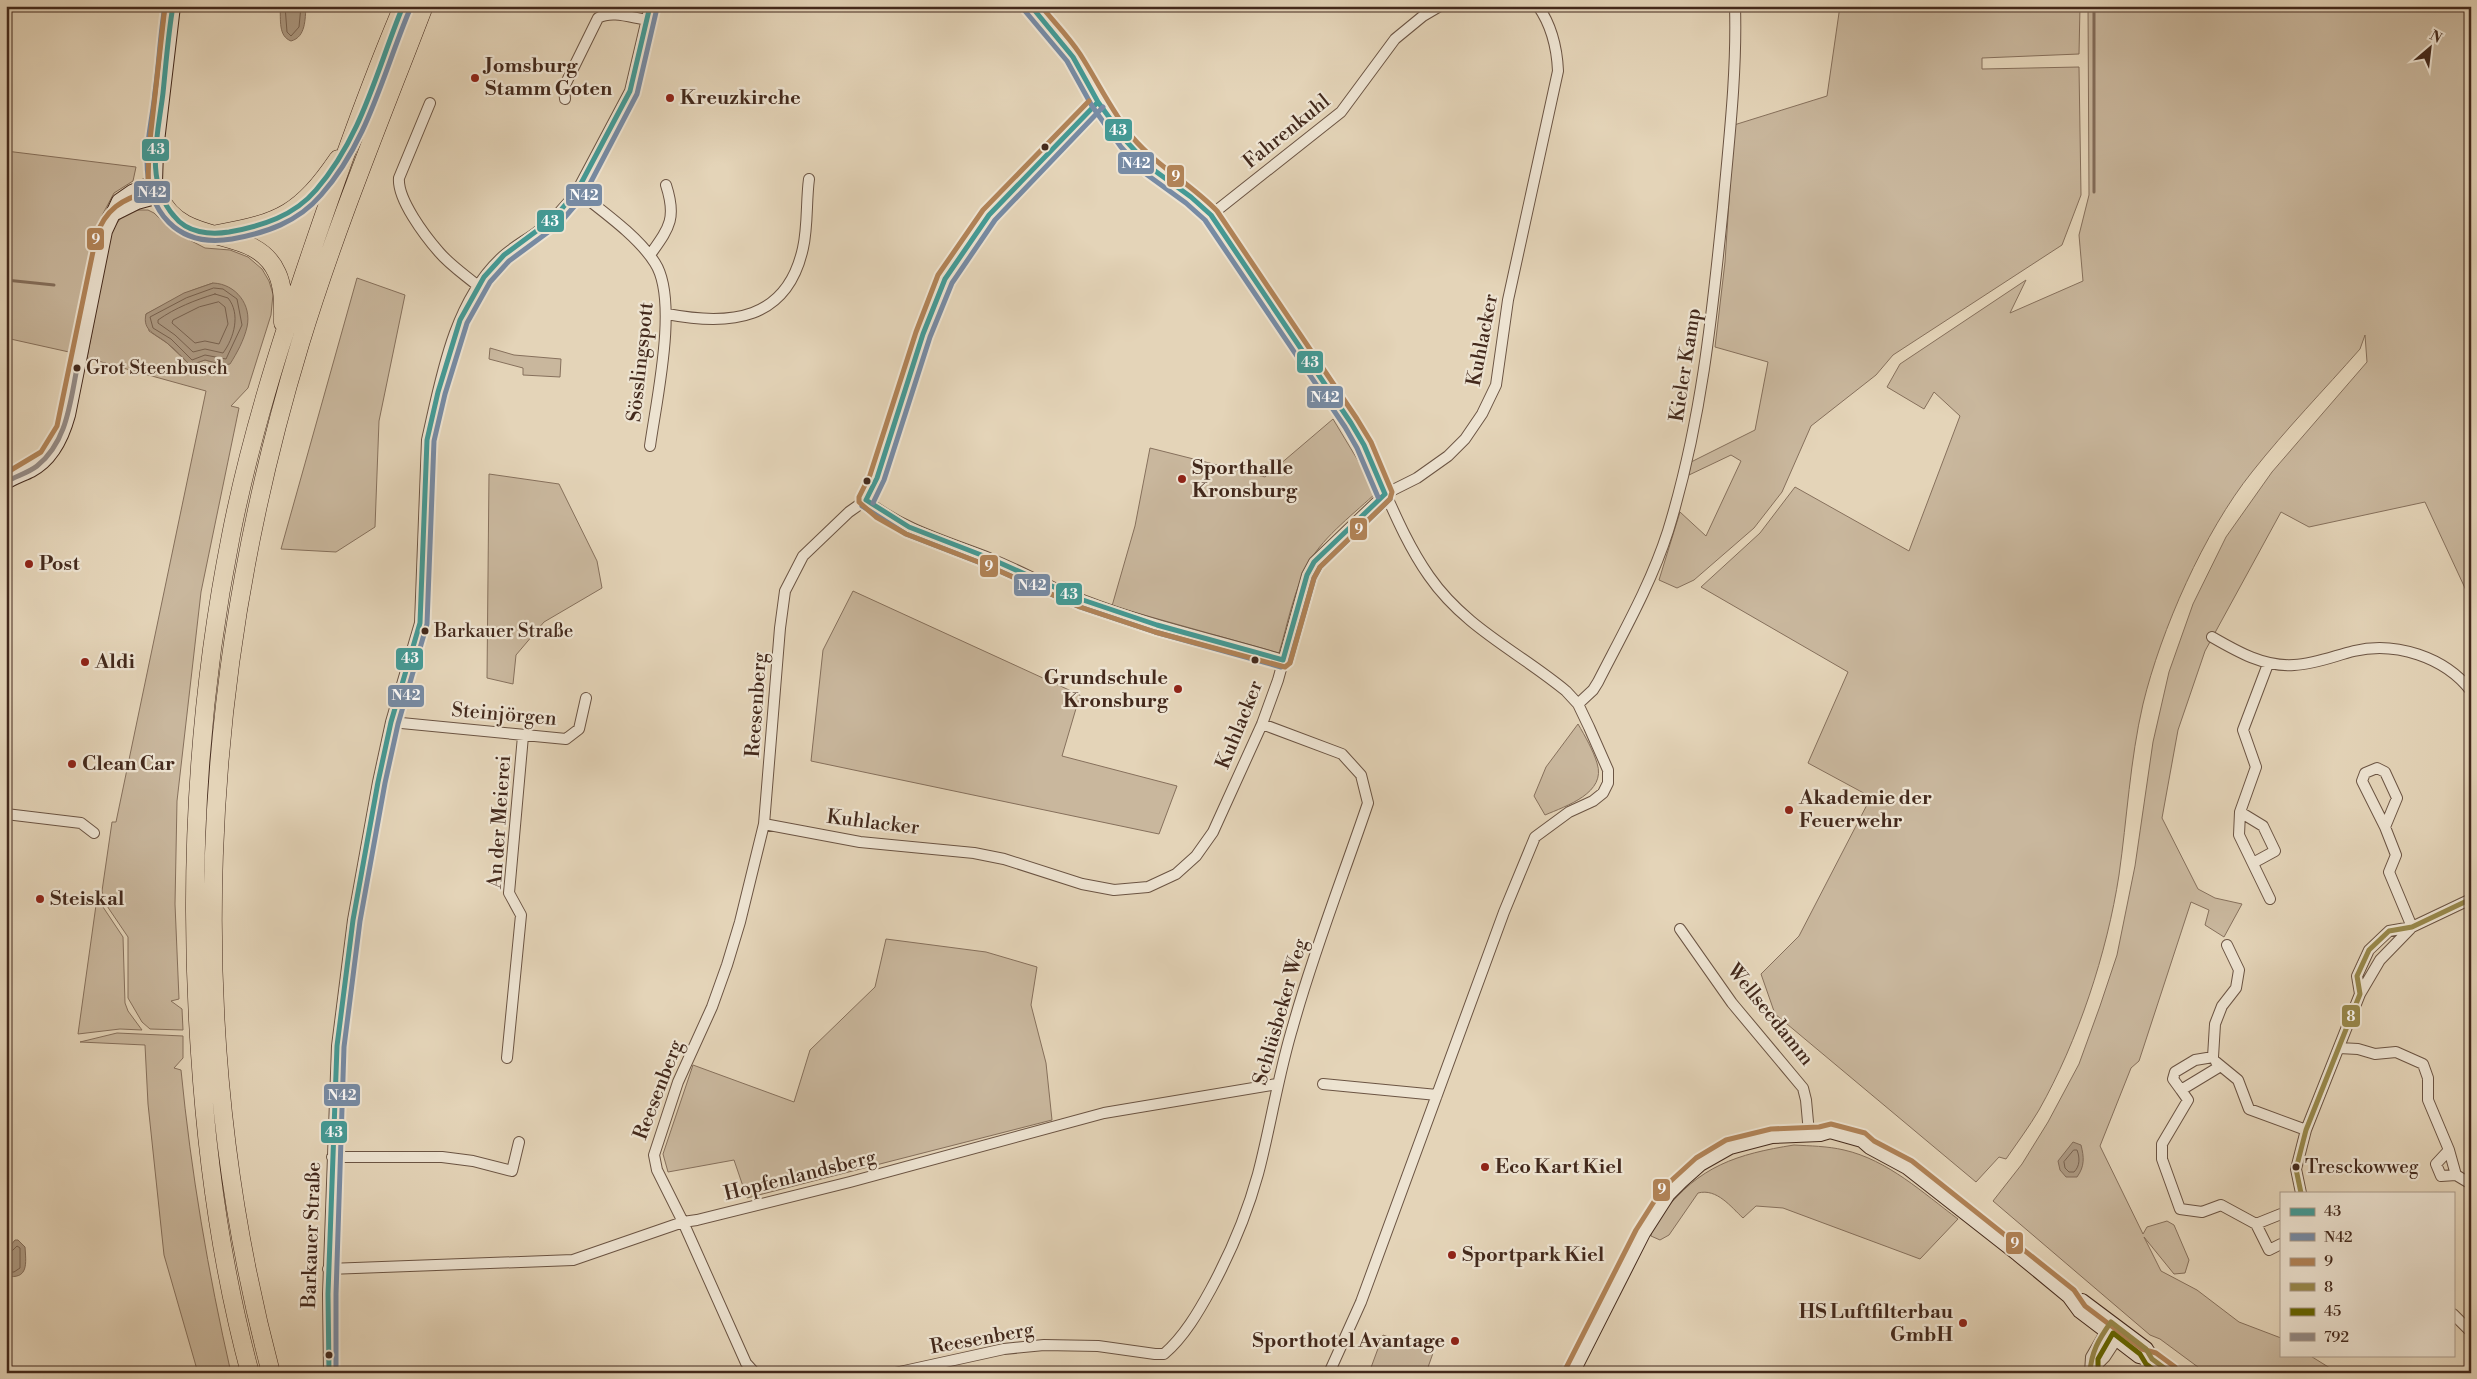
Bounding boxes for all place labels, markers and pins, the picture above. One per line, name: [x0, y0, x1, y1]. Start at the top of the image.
place label: Jomsburg Stamm Goten: [482, 54, 613, 102]
marker: Jomsburg Stamm Goten: [469, 72, 481, 84]
place label: Kreuzkirche: [680, 86, 801, 111]
marker: Kreuzkirche: [664, 92, 676, 104]
unlabelled marker: [1040, 142, 1050, 152]
place label: Grot Steenbusch: [86, 356, 228, 380]
marker: Grot Steenbusch: [72, 363, 82, 373]
place label: Sporthalle Kronsburg: [1192, 456, 1298, 504]
marker: Sporthalle Kronsburg: [1176, 473, 1188, 485]
unlabelled marker: [862, 476, 872, 486]
place label: Post: [39, 552, 80, 577]
marker: Post: [23, 558, 35, 570]
place label: Barkauer Straße: [433, 619, 573, 643]
marker: Barkauer Straße: [420, 626, 430, 636]
place label: Aldi: [94, 650, 135, 675]
unlabelled marker: [1250, 655, 1260, 665]
marker: Aldi: [79, 656, 91, 668]
place label: Grundschule Kronsburg: [1044, 666, 1169, 714]
marker: Grundschule Kronsburg: [1172, 683, 1184, 695]
place label: Clean Car: [82, 752, 175, 777]
marker: Clean Car: [66, 758, 78, 770]
place label: Akademie der Feuerwehr: [1798, 786, 1932, 834]
marker: Akademie der Feuerwehr: [1783, 804, 1795, 816]
place label: Steiskal: [50, 887, 125, 912]
marker: Steiskal: [34, 893, 46, 905]
place label: Eco Kart Kiel: [1495, 1155, 1623, 1180]
place label: Tresckowweg: [2305, 1155, 2419, 1179]
marker: Eco Kart Kiel: [1479, 1161, 1491, 1173]
marker: Tresckowweg: [2291, 1162, 2301, 1172]
place label: Sportpark Kiel: [1462, 1243, 1605, 1268]
marker: Sportpark Kiel: [1446, 1249, 1458, 1261]
place label: HS Luftfilterbau GmbH: [1799, 1300, 1954, 1348]
marker: HS Luftfilterbau GmbH: [1957, 1317, 1969, 1329]
place label: Sporthotel Avantage: [1252, 1329, 1445, 1354]
marker: Sporthotel Avantage: [1449, 1335, 1461, 1347]
unlabelled marker: [324, 1350, 334, 1360]

